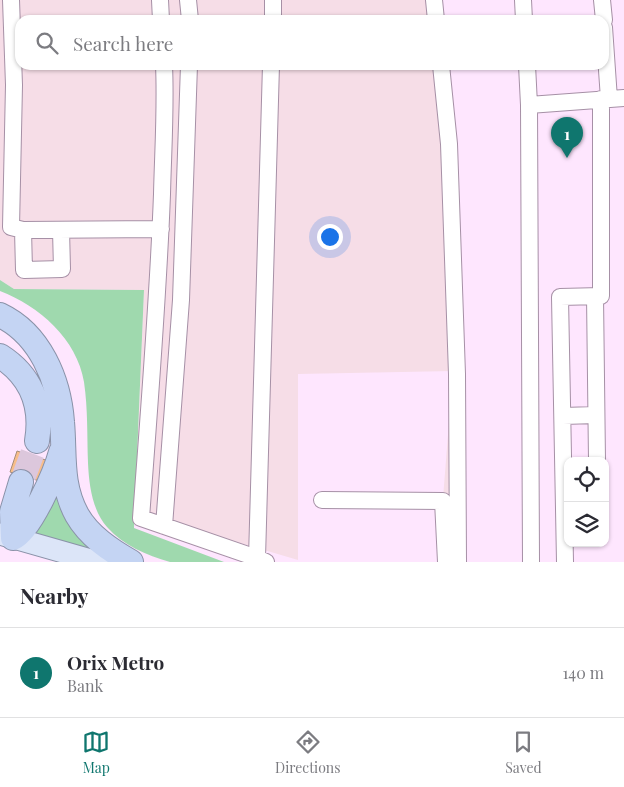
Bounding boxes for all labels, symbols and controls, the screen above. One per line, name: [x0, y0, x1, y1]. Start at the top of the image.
search box: [15, 15, 609, 70]
icon: search: [33, 29, 61, 57]
text: Search here: [73, 30, 173, 56]
pin: 1: [551, 117, 583, 158]
your location: [317, 224, 343, 250]
map controls: [564, 457, 609, 547]
button: locate: [564, 457, 609, 502]
button: layers: [564, 502, 609, 547]
text: Nearby: [20, 581, 89, 609]
text: Orix Metro: [67, 649, 164, 675]
text: 1: [33, 662, 39, 683]
text: 140 m: [562, 662, 604, 683]
text: Bank: [67, 675, 103, 696]
tab: Map: [82, 728, 110, 777]
tab: Directions: [275, 728, 341, 777]
tab: Saved: [505, 728, 542, 777]

